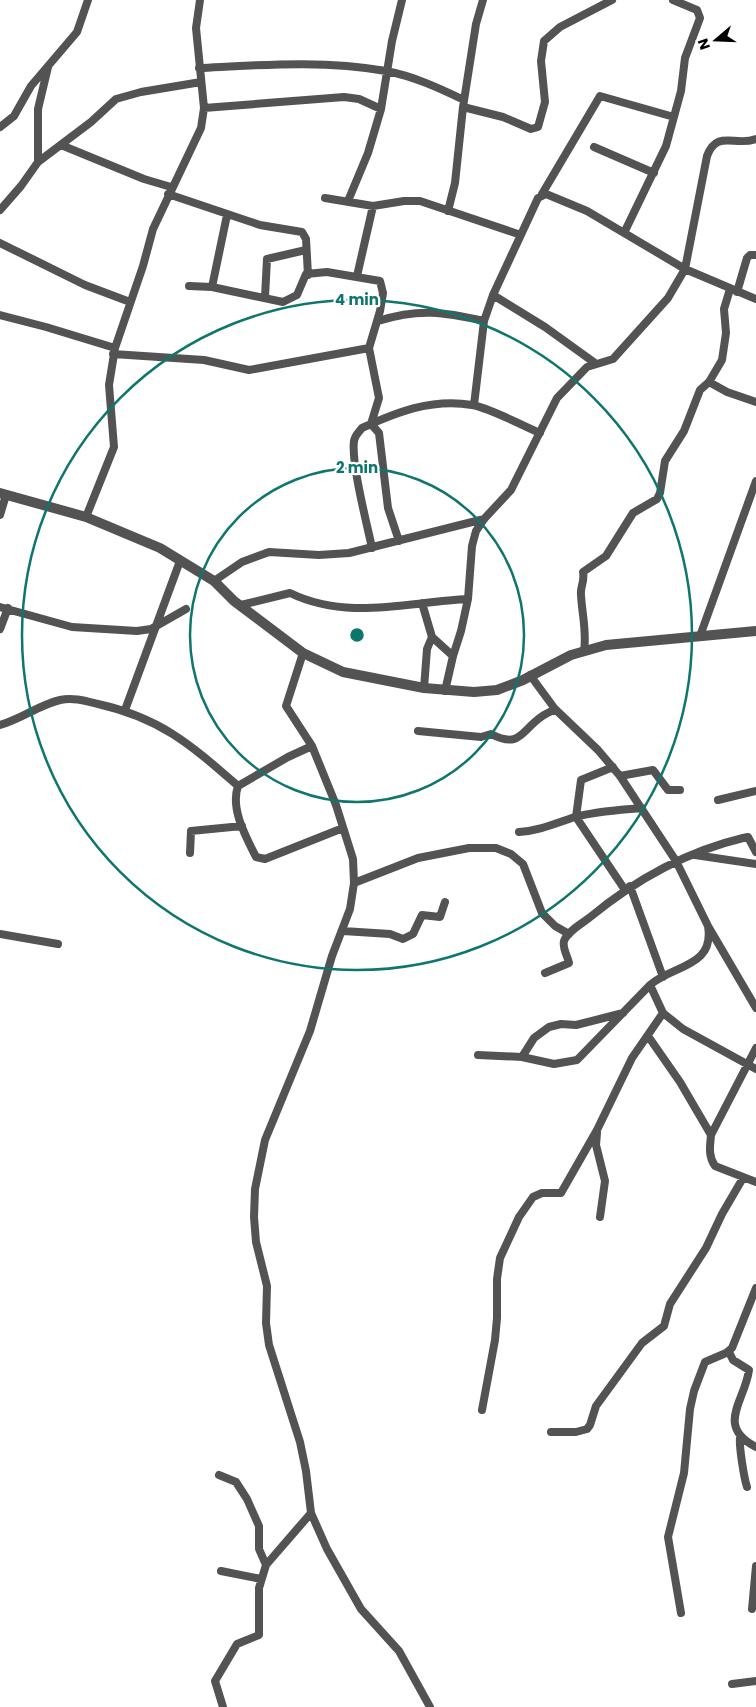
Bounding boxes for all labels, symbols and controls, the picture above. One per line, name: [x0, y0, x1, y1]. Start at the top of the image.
north arrow: [691, 15, 741, 65]
text: N: [693, 36, 715, 52]
text: 4 min: [335, 289, 379, 310]
text: 2 min: [336, 457, 378, 478]
centre of rings: [348, 626, 366, 644]

